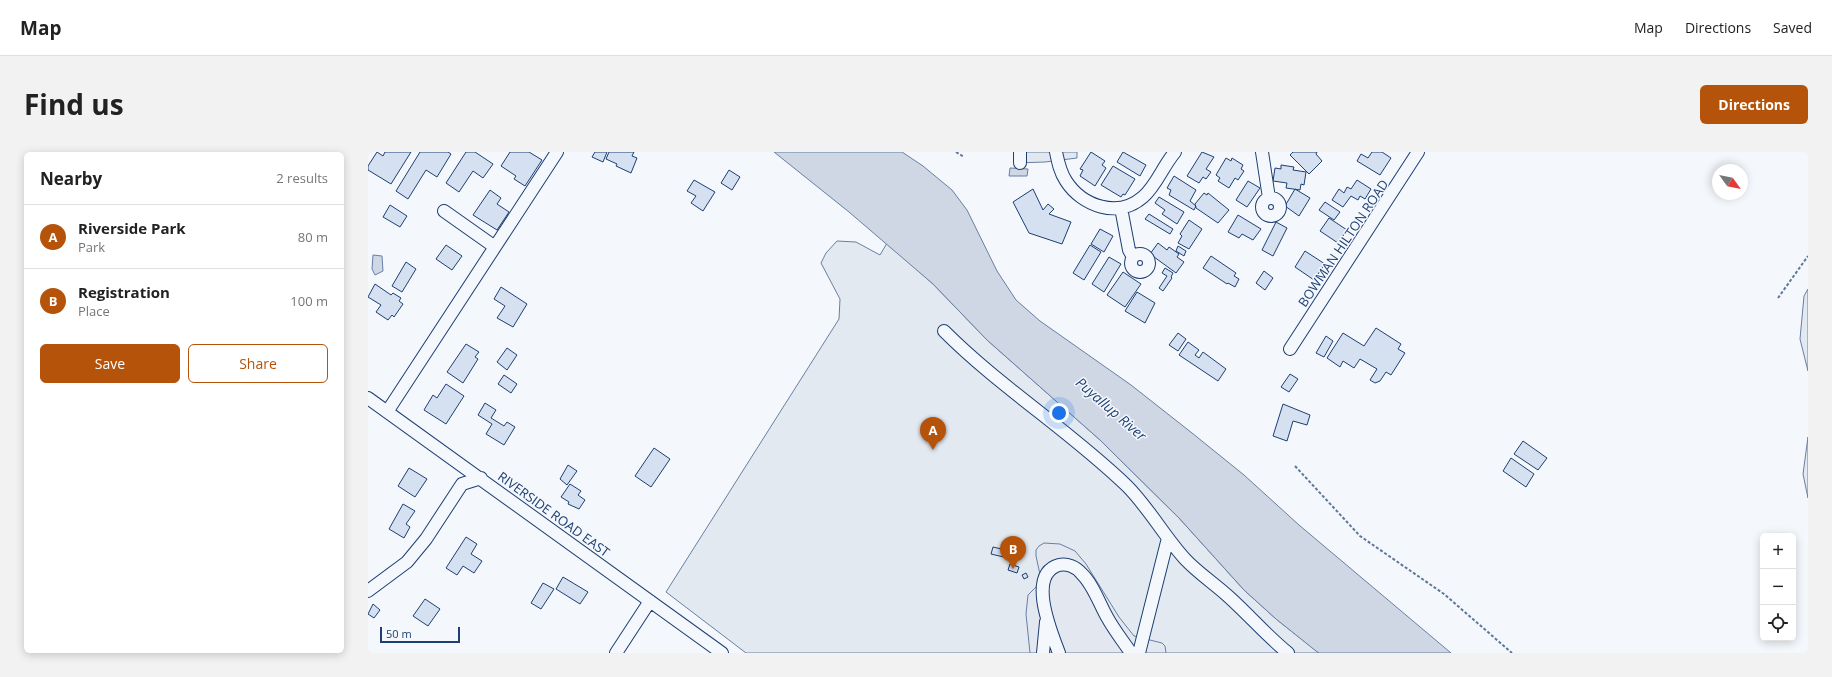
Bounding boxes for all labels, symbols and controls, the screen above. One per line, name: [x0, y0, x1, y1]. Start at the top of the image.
text: Map: [20, 15, 61, 41]
text: Map: [1634, 18, 1663, 37]
text: Directions: [1685, 18, 1751, 37]
text: Saved: [1773, 18, 1812, 37]
text: Find us: [24, 85, 124, 123]
button: Directions: [1700, 85, 1808, 124]
north arrow: [1712, 164, 1748, 200]
text: Nearby: [40, 167, 102, 190]
text: 2 results: [276, 169, 328, 187]
street label: BOWMAN HILTON ROAD: [1294, 176, 1392, 310]
text: Riverside Park: [78, 218, 186, 238]
text: A: [49, 228, 57, 246]
text: 80 m: [298, 228, 328, 246]
text: Park: [78, 238, 105, 256]
text: Registration: [78, 282, 170, 302]
text: B: [49, 292, 57, 310]
text: 100 m: [290, 292, 328, 310]
text: Place: [78, 302, 110, 320]
button: Save: [40, 344, 180, 383]
button: Share: [188, 344, 328, 383]
water label: Puyallup River: [1072, 373, 1151, 445]
your location: [1049, 403, 1069, 423]
pin: A: [920, 417, 946, 450]
street label: RIVERSIDE ROAD EAST: [494, 467, 614, 561]
map controls: [1760, 533, 1796, 641]
button: +: [1760, 533, 1796, 569]
pin: B: [1000, 536, 1026, 569]
button: −: [1760, 569, 1796, 605]
button: locate: [1760, 605, 1796, 641]
scale bar: [380, 625, 460, 644]
text: 50 m: [386, 626, 412, 641]

